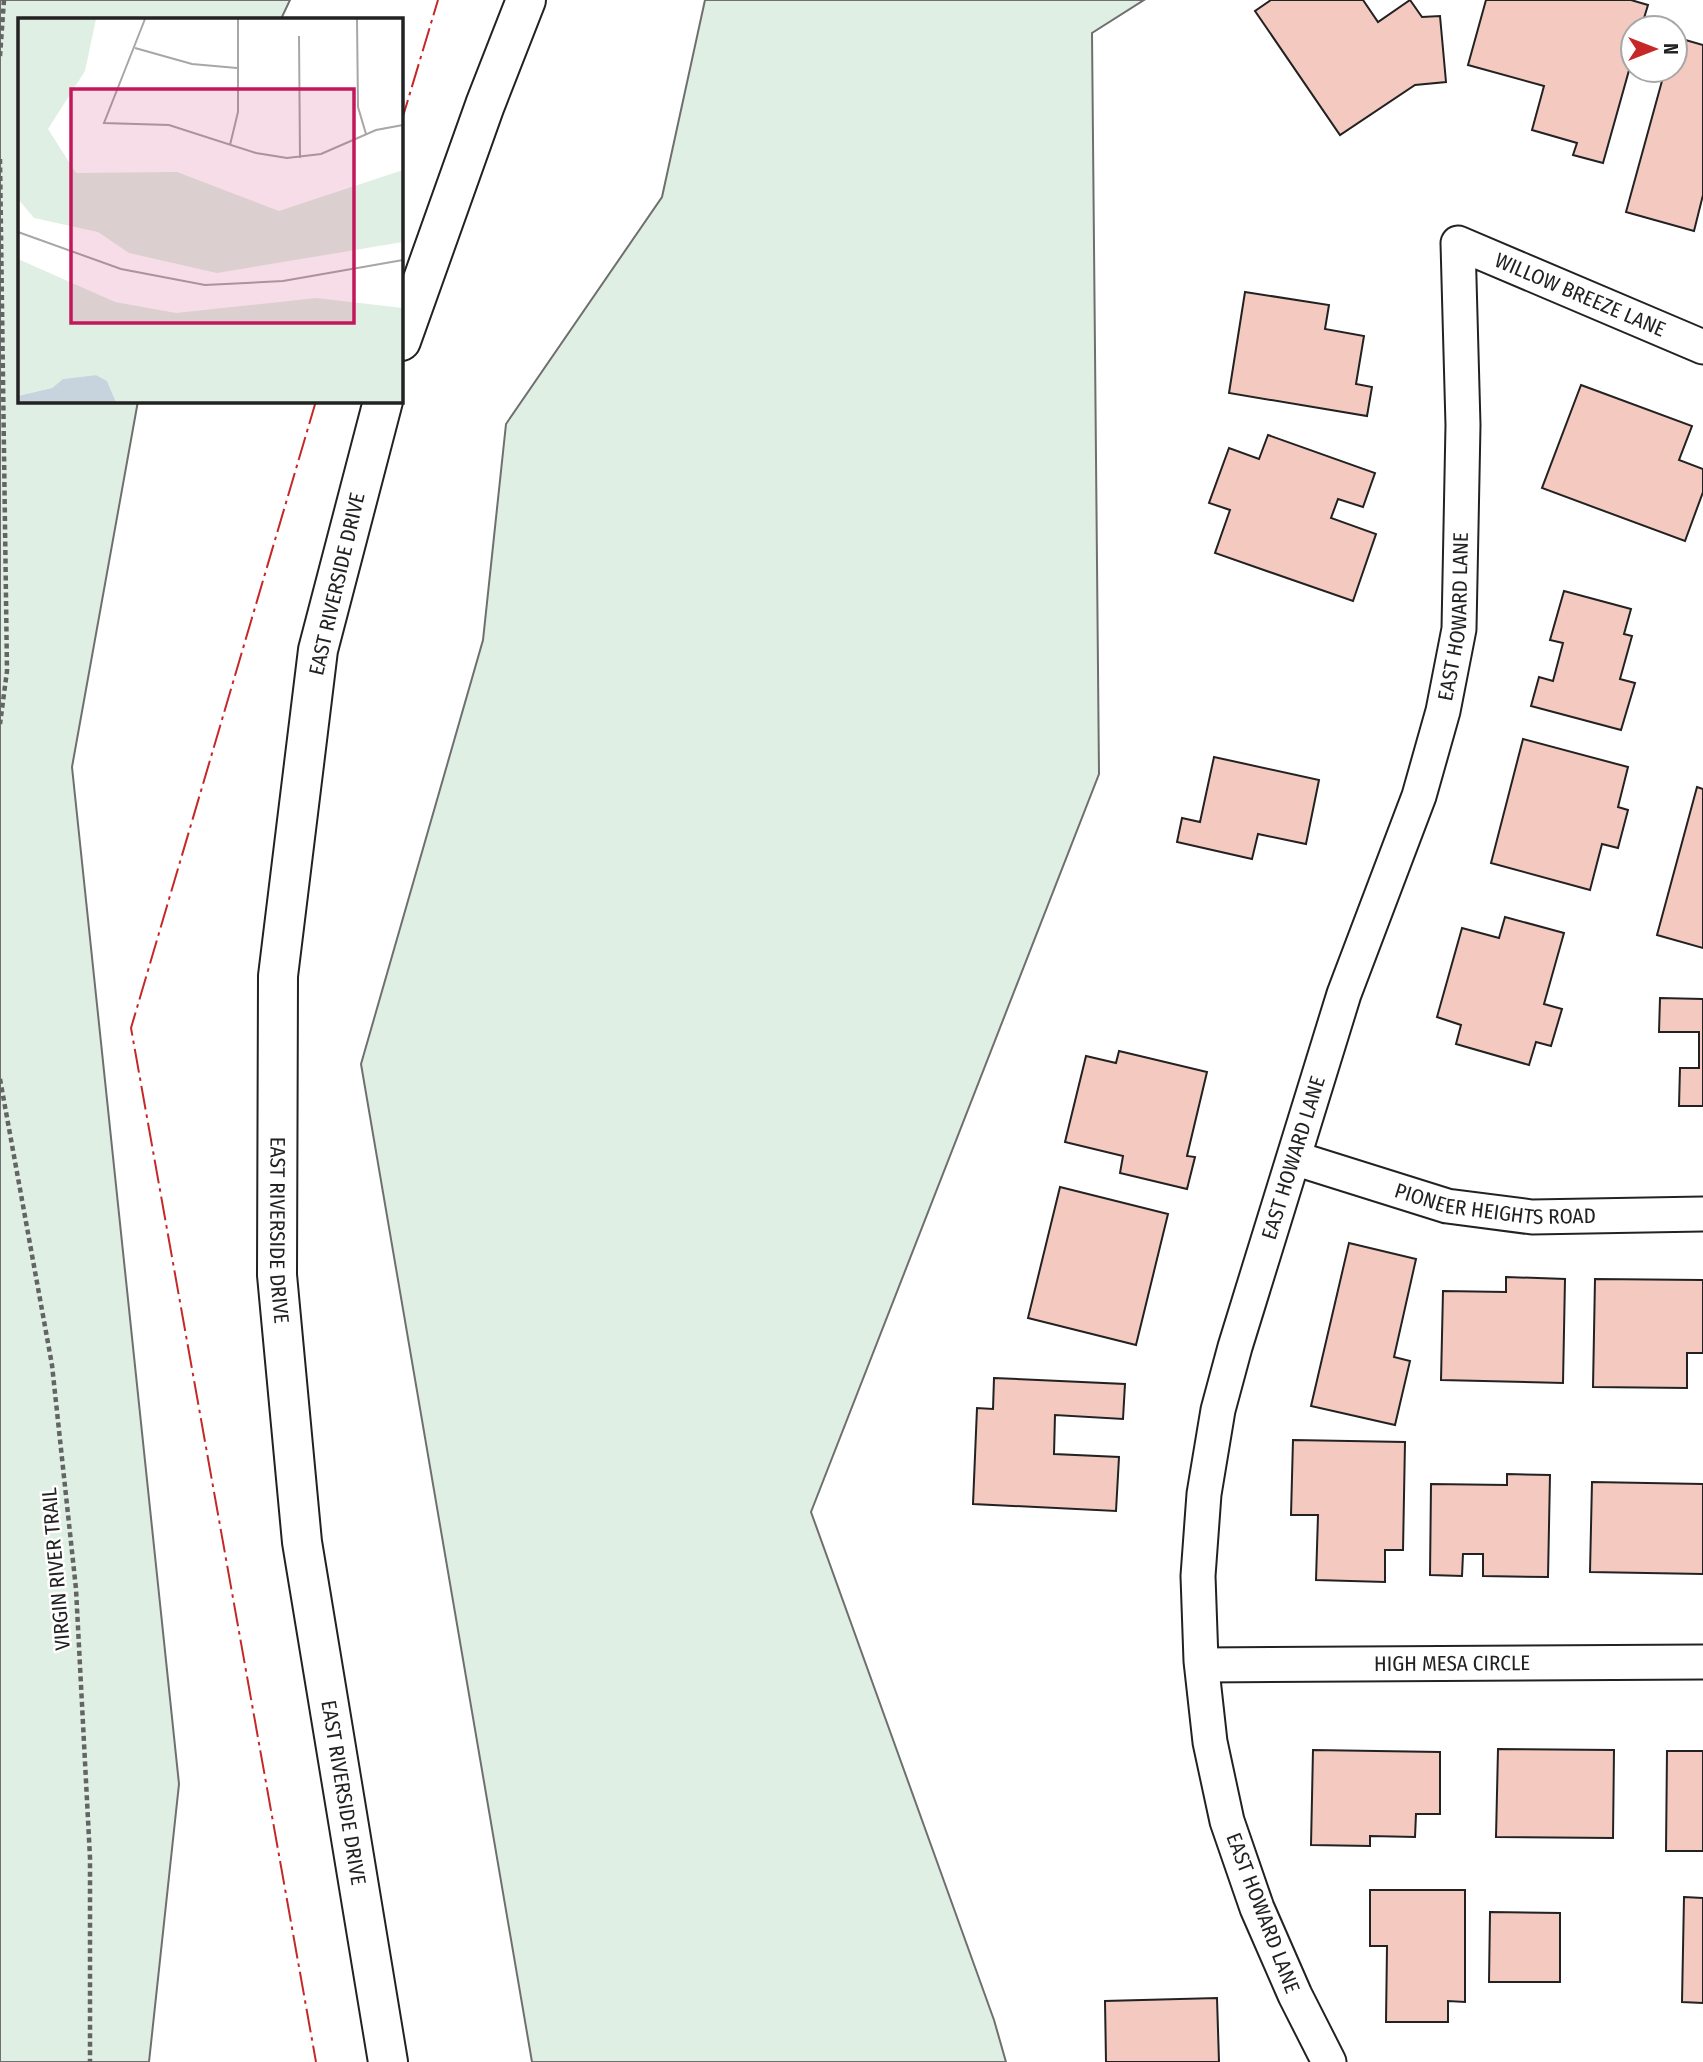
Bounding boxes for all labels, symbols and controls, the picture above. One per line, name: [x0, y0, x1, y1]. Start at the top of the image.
north arrow: [1619, 14, 1689, 84]
inset map: [18, 18, 402, 402]
text: N: [1659, 43, 1682, 55]
street label: WILLOW BREEZE LANE: [1491, 247, 1670, 343]
street label: EAST RIVERSIDE DRIVE: [303, 490, 371, 678]
street label: EAST HOWARD LANE: [1432, 532, 1474, 703]
street label: EAST HOWARD LANE: [1256, 1073, 1331, 1243]
street label: EAST RIVERSIDE DRIVE: [264, 1137, 295, 1325]
street label: PIONEER HEIGHTS ROAD: [1391, 1177, 1596, 1230]
street label: VIRGIN RIVER TRAIL: [36, 1486, 76, 1652]
street label: HIGH MESA CIRCLE: [1374, 1650, 1530, 1677]
street label: EAST RIVERSIDE DRIVE: [315, 1698, 372, 1887]
street label: EAST HOWARD LANE: [1220, 1829, 1306, 1997]

